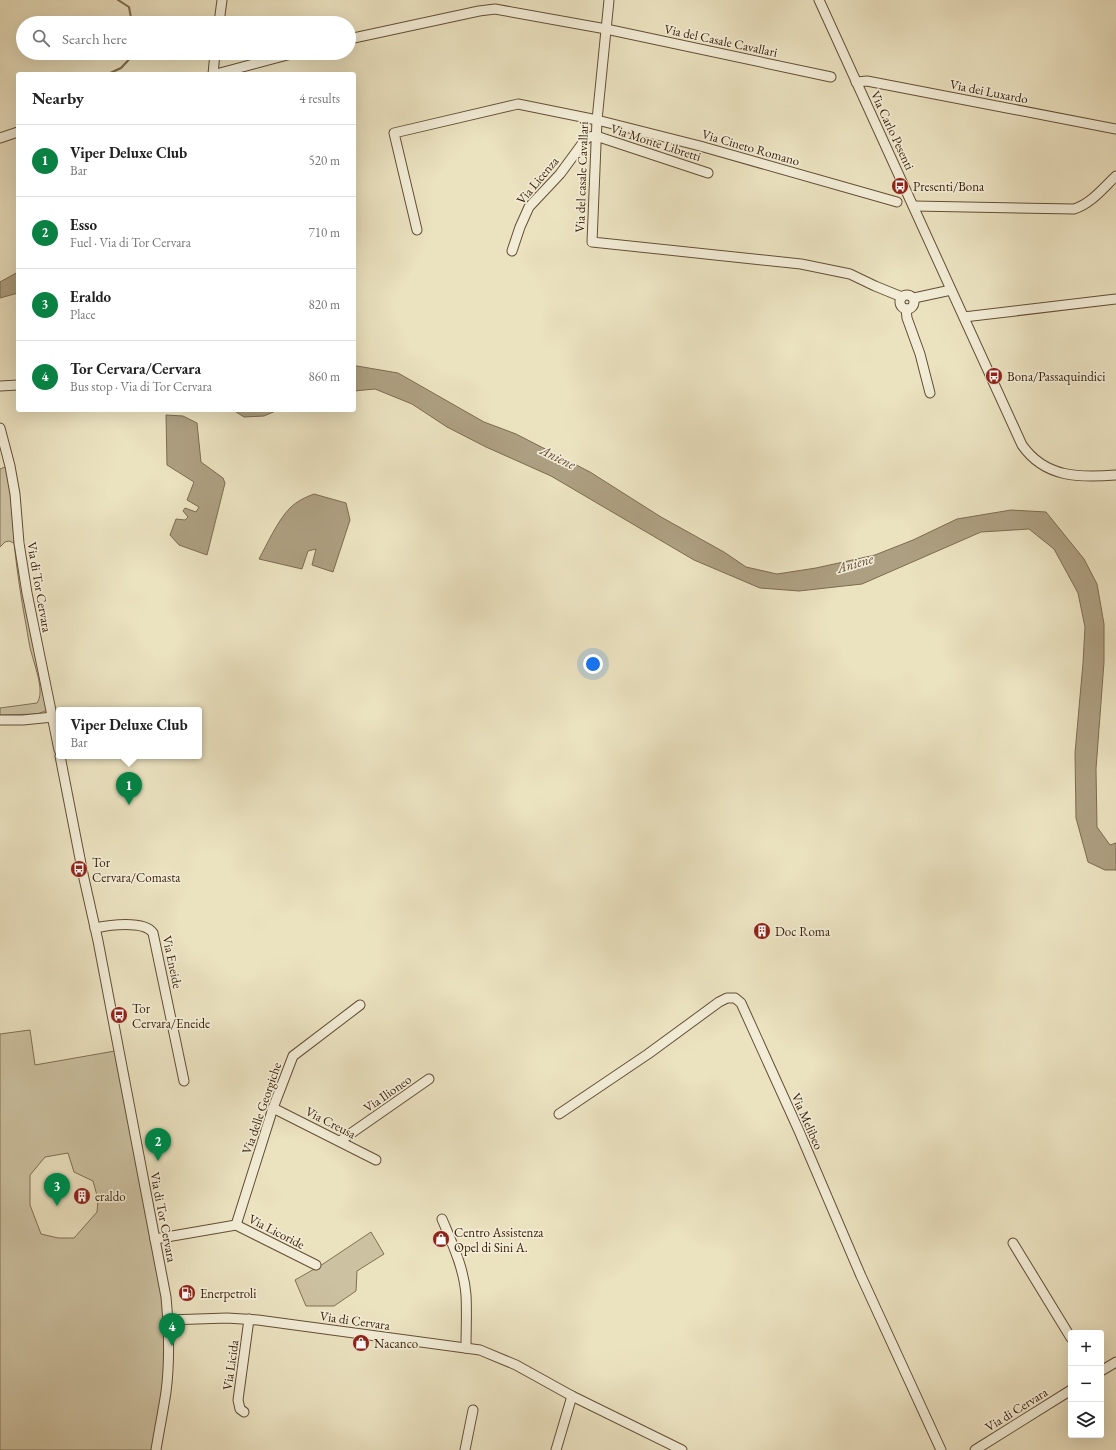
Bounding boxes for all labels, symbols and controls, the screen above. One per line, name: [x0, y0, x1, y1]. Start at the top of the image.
search box: [16, 16, 356, 60]
street label: Via del Casale Cavallari: [663, 20, 779, 61]
icon: search: [30, 27, 52, 49]
text: Search here: [62, 29, 127, 48]
street label: Via dei Luxardo: [948, 76, 1029, 107]
text: Nearby: [32, 87, 84, 109]
street label: Via Carlo Pesenti: [867, 88, 918, 172]
text: 4 results: [299, 90, 340, 107]
street label: Via Monte Libretti: [608, 120, 703, 165]
street label: Via del casale Cavallari: [571, 121, 592, 233]
street label: Via Cineto Romano: [700, 125, 802, 170]
text: Viper Deluxe Club: [70, 143, 187, 162]
text: 1: [42, 152, 48, 169]
text: 520 m: [309, 152, 340, 169]
street label: Via Licenza: [512, 152, 563, 208]
text: Bar: [70, 162, 87, 179]
bus stop icon: Presenti/Bona: [890, 176, 910, 196]
place label: Presenti/Bona: [913, 178, 985, 195]
text: Esso: [70, 215, 97, 234]
text: 2: [42, 224, 48, 241]
text: 710 m: [309, 224, 340, 241]
text: Fuel · Via di Tor Cervara: [70, 234, 191, 251]
text: Eraldo: [70, 287, 111, 306]
text: 3: [42, 296, 48, 313]
text: 820 m: [309, 296, 340, 313]
text: Place: [70, 306, 96, 323]
text: Tor Cervara/Cervara: [70, 359, 201, 378]
bus stop icon: Bona/Passaquindici: [984, 366, 1004, 386]
text: 4: [42, 368, 48, 385]
text: 860 m: [309, 368, 340, 385]
place label: Bona/Passaquindici: [1007, 368, 1106, 385]
text: Bus stop · Via di Tor Cervara: [70, 378, 212, 395]
water label: Aniene: [536, 440, 579, 473]
street label: Via di Tor Cervara: [23, 541, 56, 634]
water label: Aniene: [834, 549, 876, 577]
your location: [583, 654, 603, 674]
popup: [56, 707, 202, 759]
text: Viper Deluxe Club: [70, 715, 188, 734]
text: Bar: [70, 734, 88, 751]
pin: 1: [116, 772, 142, 805]
place label: Tor Cervara/Comasta: [92, 854, 181, 886]
bus stop icon: Tor Cervara/Comasta: [69, 859, 89, 879]
building icon: Doc Roma: [752, 921, 772, 941]
place label: Doc Roma: [775, 923, 831, 940]
street label: Via Eneide: [159, 934, 186, 990]
place label: Tor Cervara/Eneide: [132, 1000, 210, 1032]
bus stop icon: Tor Cervara/Eneide: [109, 1005, 129, 1025]
street label: Via delle Georgiche: [238, 1060, 285, 1156]
street label: Via Ilioneo: [360, 1071, 415, 1116]
street label: Via Melibeo: [788, 1090, 828, 1152]
street label: Via Creusa: [303, 1103, 360, 1143]
pin: 2: [145, 1128, 171, 1161]
street label: Via di Tor Cervara: [146, 1171, 181, 1264]
pin: 3: [44, 1173, 70, 1206]
building icon: eraldo: [72, 1186, 92, 1206]
place label: eraldo: [95, 1188, 126, 1205]
street label: Via Licoride: [246, 1210, 308, 1253]
place label: Centro Assistenza Opel di Sini A.: [454, 1224, 544, 1256]
shop icon: Centro Assistenza Opel di Sini A.: [431, 1229, 451, 1249]
fuel station icon: Enerpetroli: [177, 1283, 197, 1303]
place label: Enerpetroli: [200, 1285, 256, 1302]
street label: Via di Cervara: [319, 1307, 392, 1334]
pin: 4: [159, 1313, 185, 1346]
map controls: [1068, 1330, 1104, 1438]
button: +: [1068, 1330, 1104, 1366]
shop icon: Nacanco: [351, 1333, 371, 1353]
place label: Nacanco: [374, 1335, 418, 1352]
street label: Via Licida: [219, 1338, 243, 1391]
button: −: [1068, 1366, 1104, 1402]
street label: Via di Cervara: [982, 1383, 1051, 1435]
button: layers: [1068, 1402, 1104, 1438]

